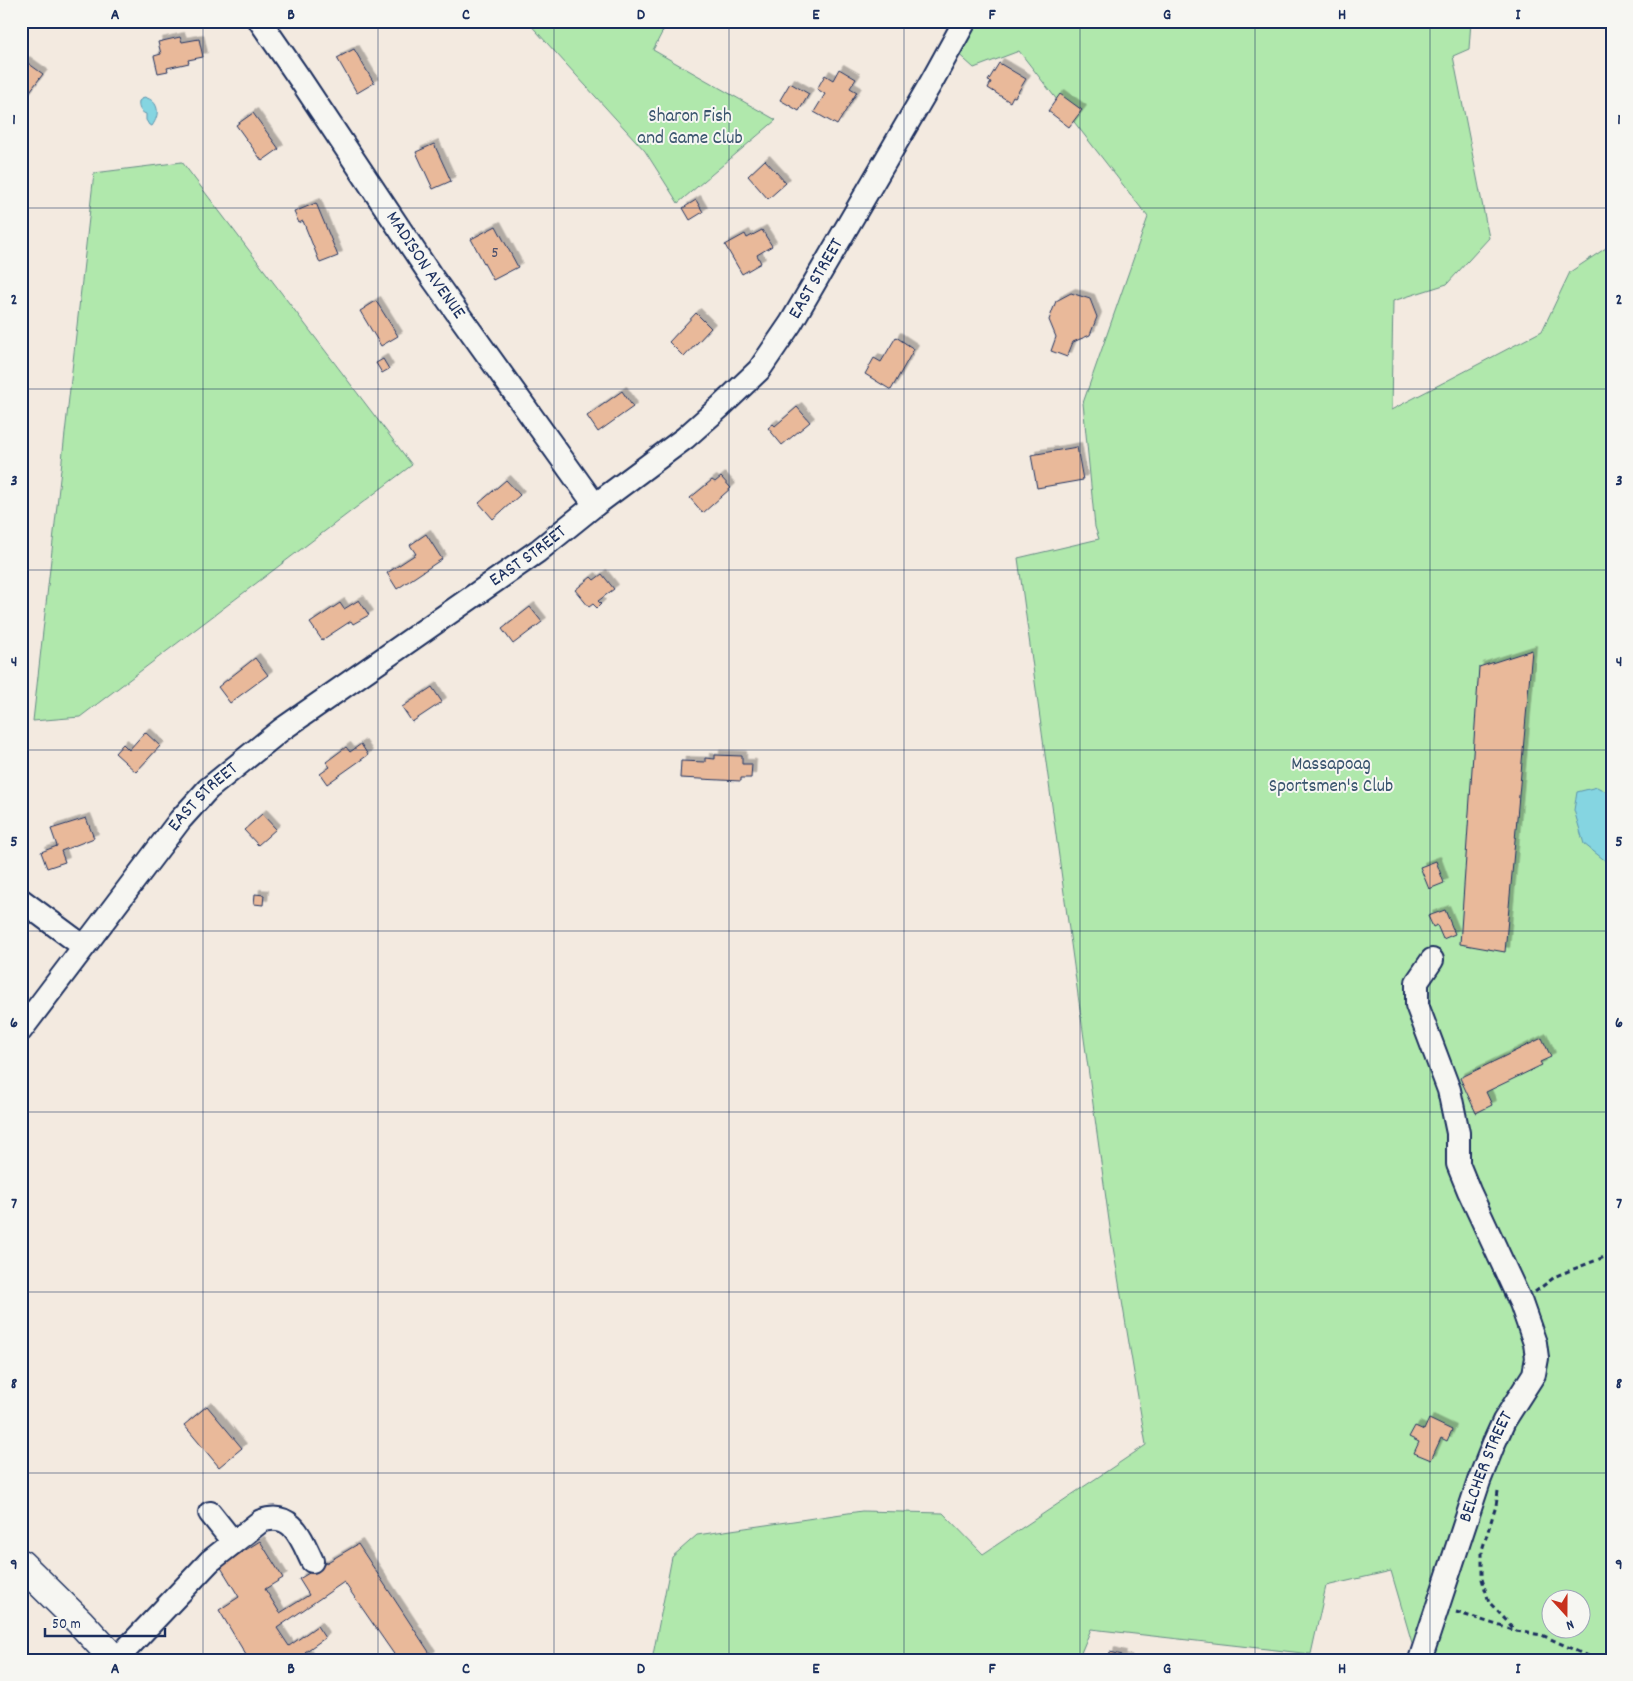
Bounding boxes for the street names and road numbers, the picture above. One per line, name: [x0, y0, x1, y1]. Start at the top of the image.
street label: MADISON AVENUE: [378, 206, 472, 325]
street label: EAST STREET: [782, 233, 851, 324]
street label: EAST STREET: [484, 519, 573, 594]
street label: EAST STREET: [162, 756, 244, 838]
street label: BELCHER STREET: [1453, 1406, 1520, 1526]

